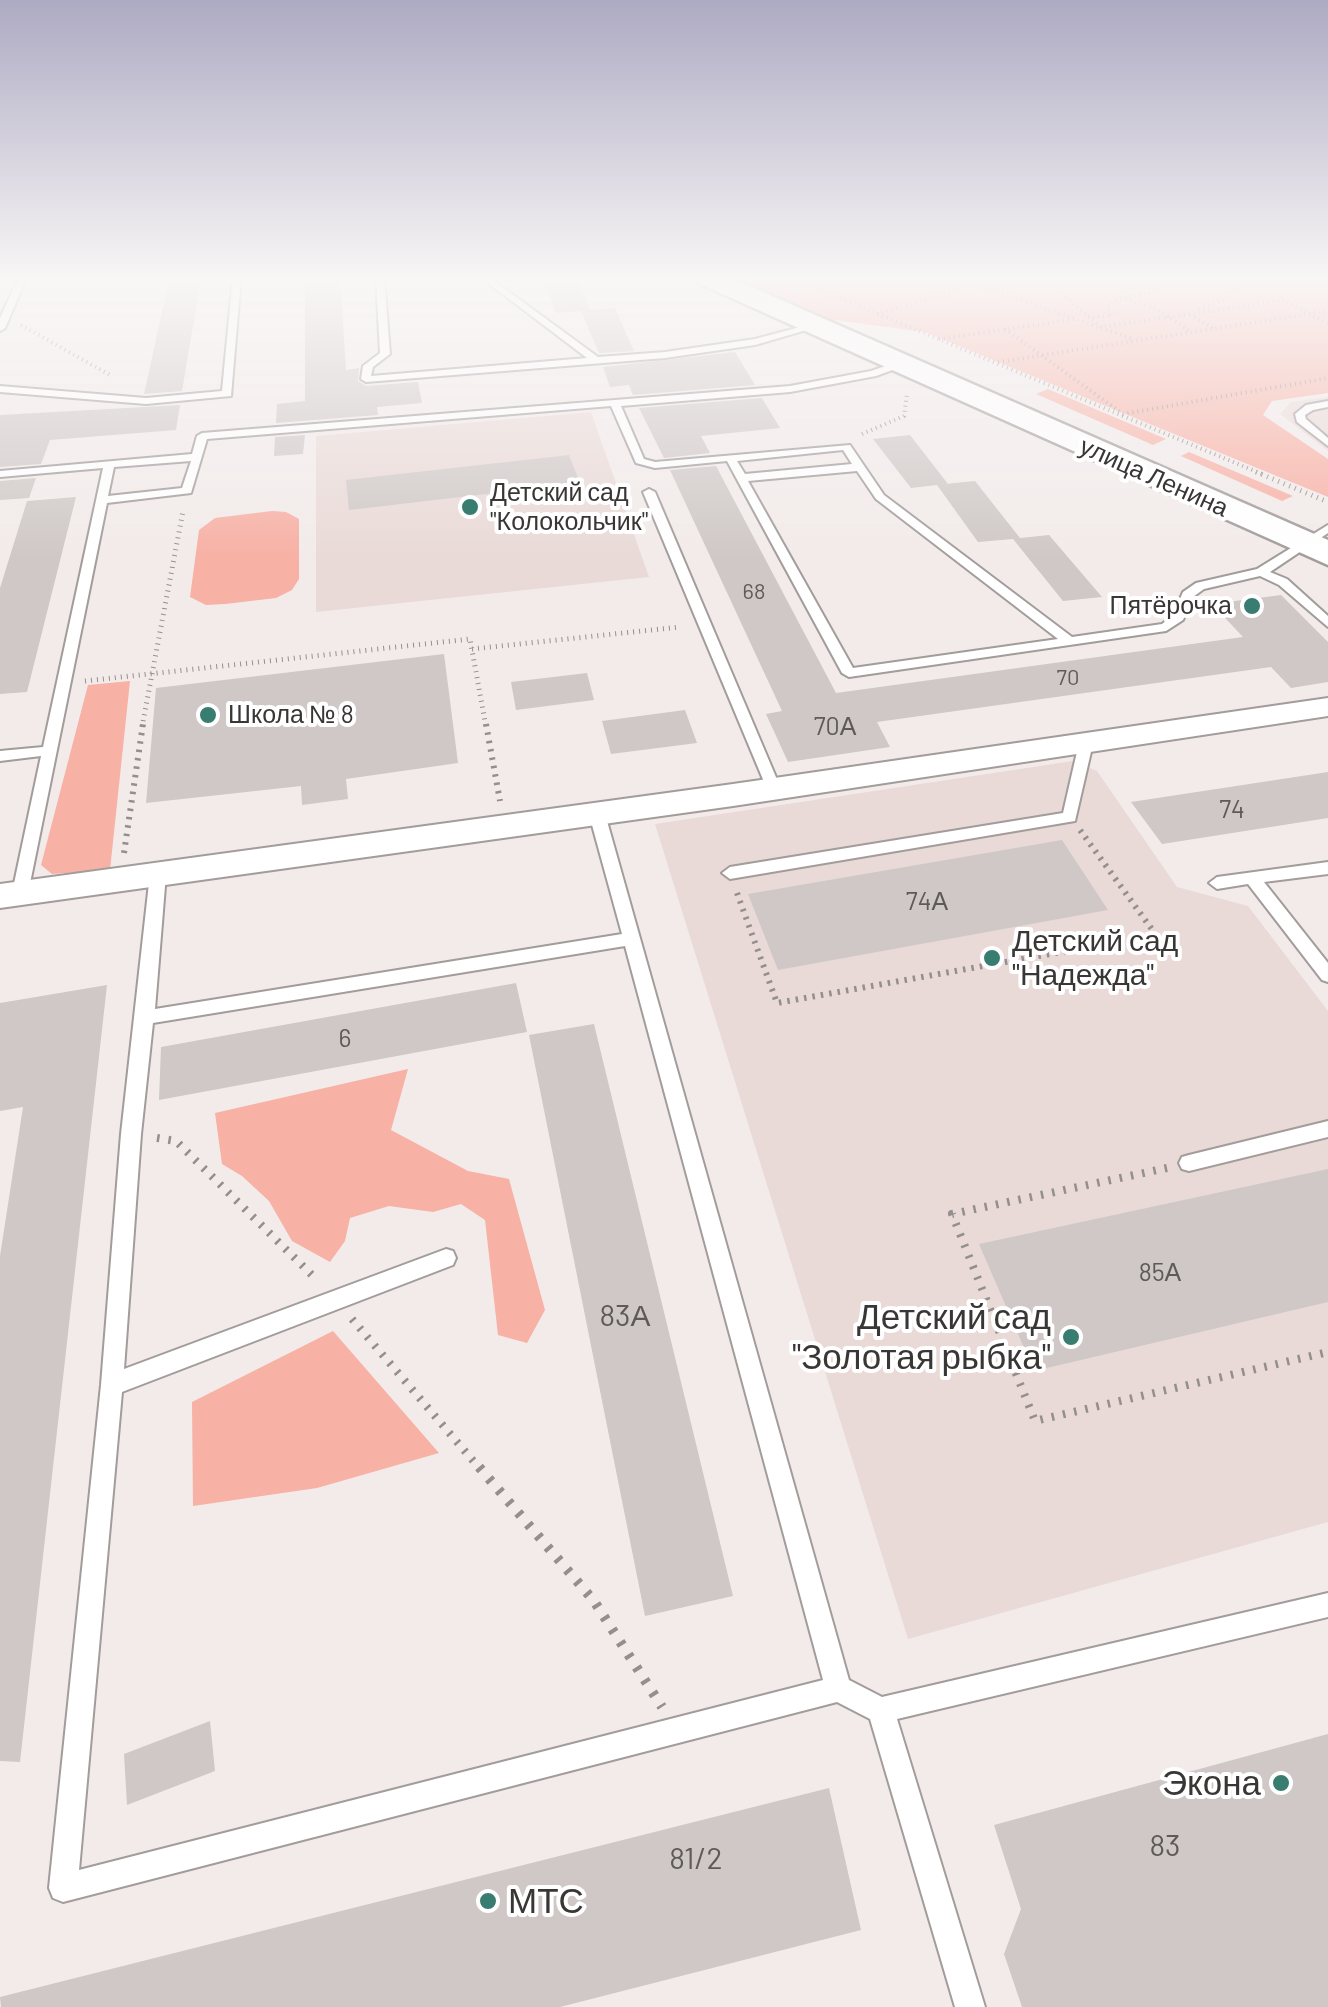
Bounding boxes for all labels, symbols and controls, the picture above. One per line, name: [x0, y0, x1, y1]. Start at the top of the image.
street label: улица Ленина: [1075, 431, 1233, 523]
place label: Детский сад "Колокольчик": [490, 478, 648, 537]
marker: Детский сад "Колокольчик": [459, 496, 481, 518]
house number: 68: [743, 579, 765, 605]
place label: Пятёрочка: [1109, 591, 1232, 621]
marker: Пятёрочка: [1241, 595, 1263, 617]
house number: 70: [1057, 665, 1079, 691]
place label: Школа № 8: [228, 700, 354, 730]
marker: Школа № 8: [197, 704, 219, 726]
house number: 70А: [814, 712, 856, 742]
house number: 74: [1219, 795, 1245, 825]
house number: 74А: [906, 887, 948, 917]
place label: Детский сад "Надежда": [1012, 923, 1178, 994]
marker: Детский сад "Надежда": [981, 947, 1003, 969]
house number: 6: [339, 1024, 351, 1054]
house number: 85А: [1139, 1258, 1181, 1288]
place label: Детский сад "Золотая рыбка": [792, 1296, 1051, 1378]
house number: 83А: [599, 1298, 651, 1334]
marker: Детский сад "Золотая рыбка": [1060, 1326, 1082, 1348]
place label: Экона: [1162, 1762, 1261, 1804]
marker: Экона: [1270, 1772, 1292, 1794]
house number: 83: [1149, 1828, 1181, 1864]
house number: 81/2: [669, 1841, 723, 1877]
place label: МТС: [508, 1880, 584, 1922]
marker: МТС: [477, 1890, 499, 1912]

